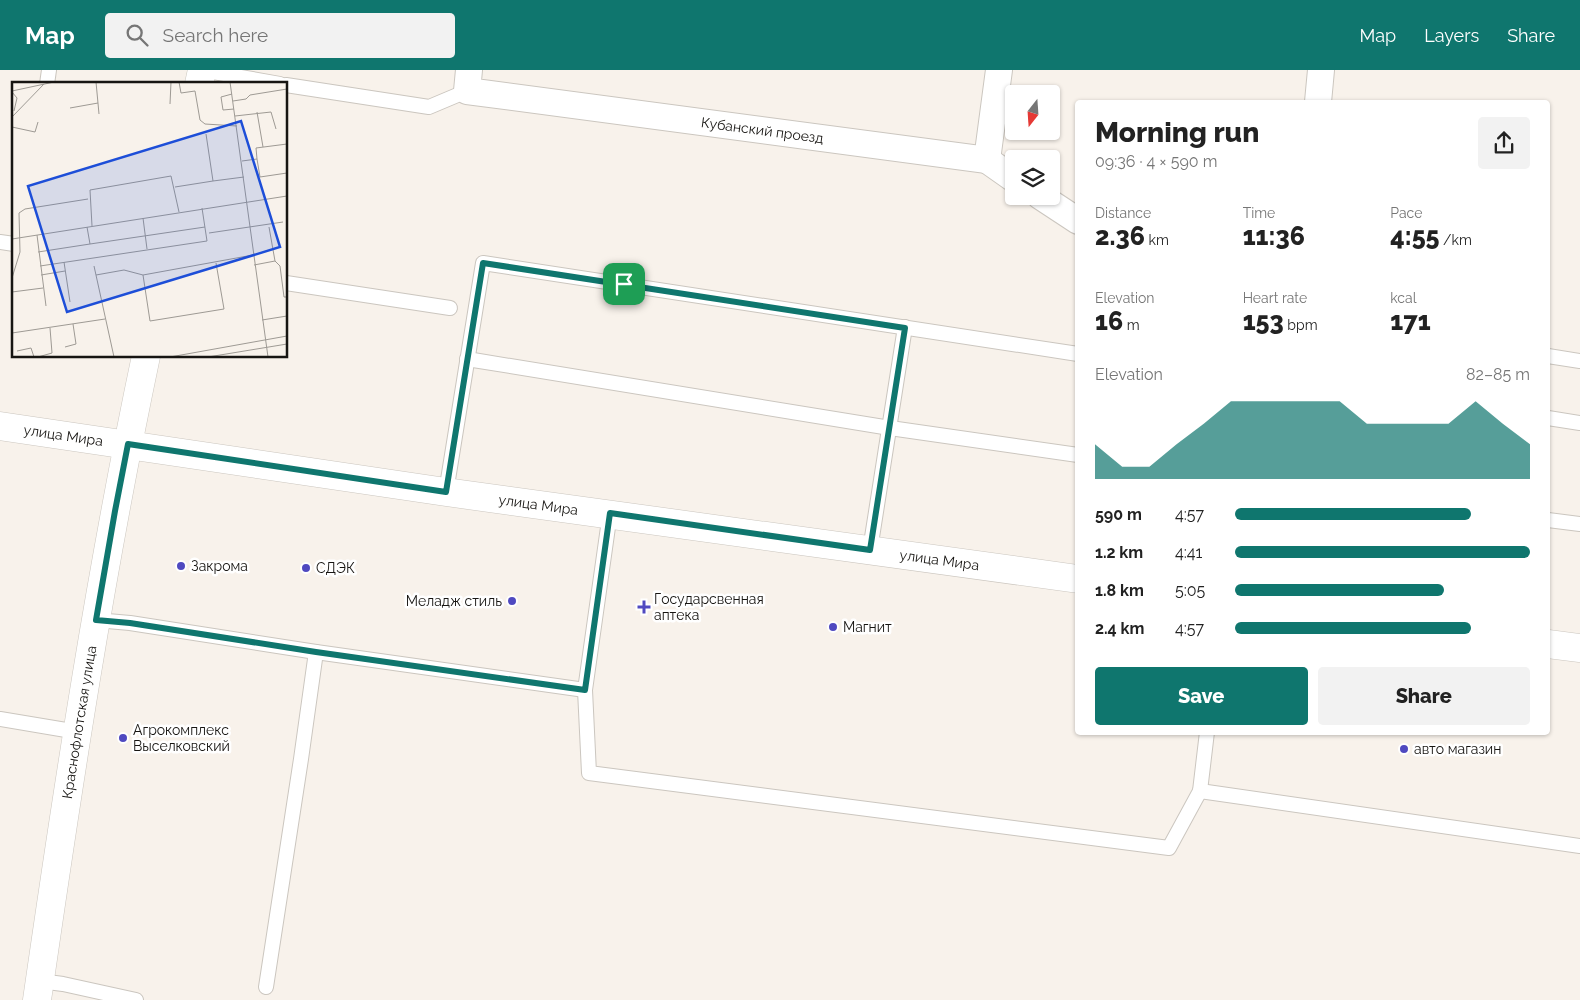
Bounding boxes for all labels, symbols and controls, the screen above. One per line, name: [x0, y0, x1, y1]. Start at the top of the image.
search box: [105, 13, 455, 58]
text: Map: [25, 21, 75, 50]
icon: search: [123, 21, 151, 49]
text: Search here: [163, 24, 268, 46]
text: Map: [1360, 25, 1396, 46]
text: Layers: [1424, 25, 1479, 46]
text: Share: [1507, 25, 1555, 46]
inset map: [12, 82, 288, 358]
north arrow: [1005, 85, 1060, 140]
map controls: [1005, 85, 1060, 205]
street label: Кубанский проезд: [700, 114, 824, 146]
text: Morning run: [1095, 116, 1259, 149]
button: share: [1478, 117, 1530, 169]
button: layers: [1005, 150, 1060, 205]
text: 09:36 · 4 × 590 m: [1095, 152, 1217, 171]
text: Distance: [1095, 205, 1151, 221]
text: Time: [1243, 205, 1275, 221]
text: Pace: [1390, 205, 1422, 221]
text: 2.36: [1095, 221, 1145, 251]
text: 11:36: [1243, 221, 1305, 251]
text: 4:55: [1390, 221, 1440, 251]
text: km: [1145, 232, 1169, 248]
text: /km: [1440, 232, 1472, 248]
pin: [603, 263, 645, 305]
icon: arrive: [610, 270, 638, 298]
text: Elevation: [1095, 290, 1154, 306]
text: Heart rate: [1243, 290, 1307, 306]
text: kcal: [1390, 290, 1417, 306]
text: 16: [1095, 306, 1123, 336]
text: 153: [1243, 306, 1284, 336]
text: 171: [1390, 306, 1431, 336]
text: m: [1123, 317, 1140, 333]
text: bpm: [1284, 317, 1318, 333]
text: Elevation: [1095, 365, 1163, 384]
text: 82–85 m: [1466, 365, 1530, 384]
street label: улица Мира: [23, 422, 104, 449]
street label: улица Мира: [498, 491, 579, 518]
text: 590 m: [1095, 505, 1142, 524]
text: 4:57: [1175, 505, 1204, 524]
text: 1.2 km: [1095, 543, 1143, 562]
text: 4:41: [1175, 543, 1202, 562]
street label: улица Мира: [899, 547, 980, 573]
place label: Закрома: [191, 558, 248, 574]
marker: Закрома: [175, 560, 187, 572]
place label: СДЭК: [316, 560, 355, 576]
marker: СДЭК: [300, 562, 312, 574]
text: 1.8 km: [1095, 581, 1144, 600]
text: 5:05: [1175, 581, 1205, 600]
place label: Государсвенная аптека: [654, 591, 764, 623]
place label: Меладж стиль: [406, 593, 502, 609]
marker: Меладж стиль: [506, 595, 518, 607]
marker: Государсвенная аптека: [638, 601, 650, 613]
place label: Магнит: [843, 619, 892, 635]
text: 2.4 km: [1095, 619, 1144, 638]
text: 4:57: [1175, 619, 1204, 638]
marker: Магнит: [827, 621, 839, 633]
street label: Краснофлотская улица: [59, 644, 99, 800]
button: Save: [1095, 667, 1308, 725]
button: Share: [1318, 667, 1530, 725]
place label: Агрокомплекс Выселковский: [133, 722, 230, 754]
marker: Агрокомплекс Выселковский: [117, 732, 129, 744]
place label: авто магазин: [1414, 741, 1501, 757]
marker: авто магазин: [1398, 743, 1410, 755]

